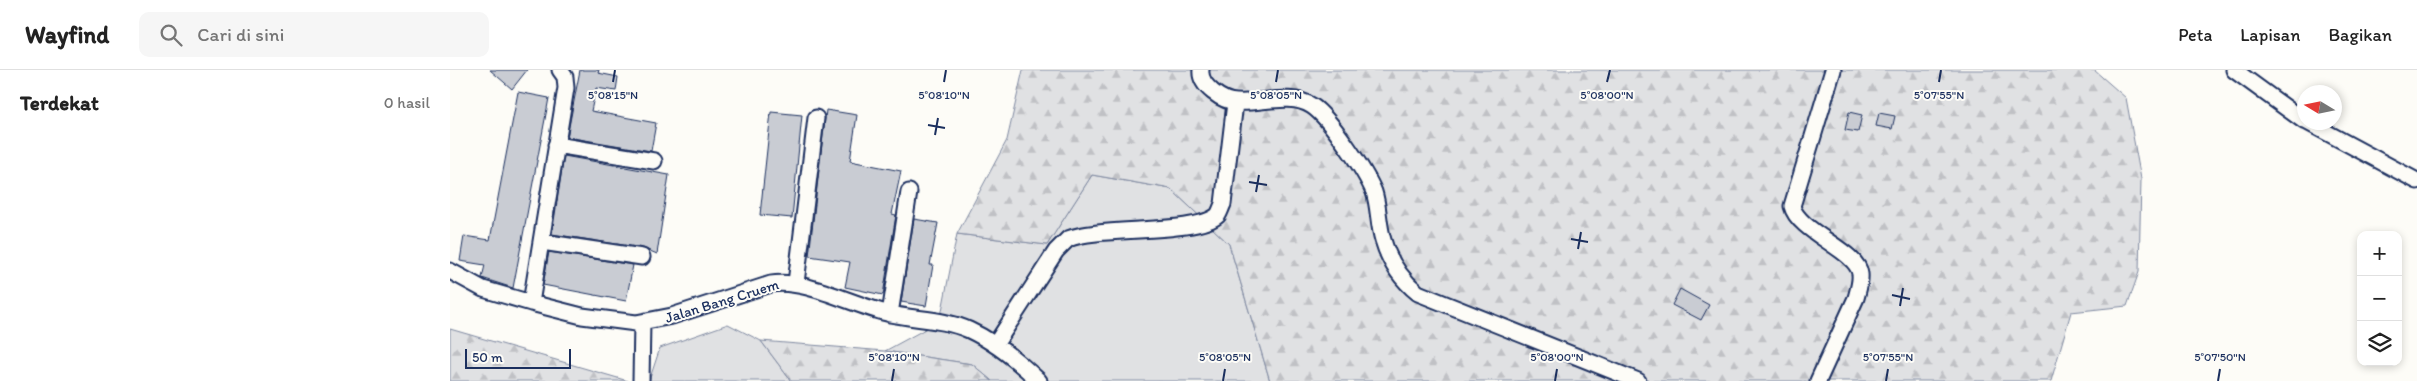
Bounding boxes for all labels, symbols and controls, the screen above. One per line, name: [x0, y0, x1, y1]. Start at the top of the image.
search box: [139, 12, 489, 57]
text: Wayfind: [25, 20, 109, 49]
icon: search: [157, 21, 185, 49]
text: Cari di sini: [197, 23, 284, 46]
text: Peta: [2178, 24, 2212, 46]
text: Lapisan: [2240, 24, 2300, 46]
text: Bagikan: [2328, 24, 2392, 46]
north arrow: [2297, 85, 2342, 130]
text: 5°08'15"N: [588, 88, 638, 102]
text: 5°08'10"N: [918, 88, 970, 102]
text: 5°08'05"N: [1250, 88, 1302, 102]
text: 5°08'00"N: [1580, 88, 1634, 102]
text: 5°07'55"N: [1914, 88, 1964, 102]
text: Terdekat: [20, 90, 99, 115]
text: 0 hasil: [384, 93, 430, 112]
map controls: [2357, 231, 2402, 366]
button: +: [2357, 231, 2402, 276]
street label: Jalan Bang Cruem: [663, 275, 781, 327]
button: −: [2357, 276, 2402, 321]
button: layers: [2357, 321, 2402, 366]
scale bar: [465, 346, 571, 369]
text: 50 m: [472, 349, 503, 366]
text: 5°08'10"N: [868, 350, 920, 364]
text: 5°08'05"N: [1199, 350, 1251, 364]
text: 5°08'00"N: [1530, 350, 1584, 364]
text: 5°07'55"N: [1863, 350, 1913, 364]
text: 5°07'50"N: [2194, 350, 2246, 364]

